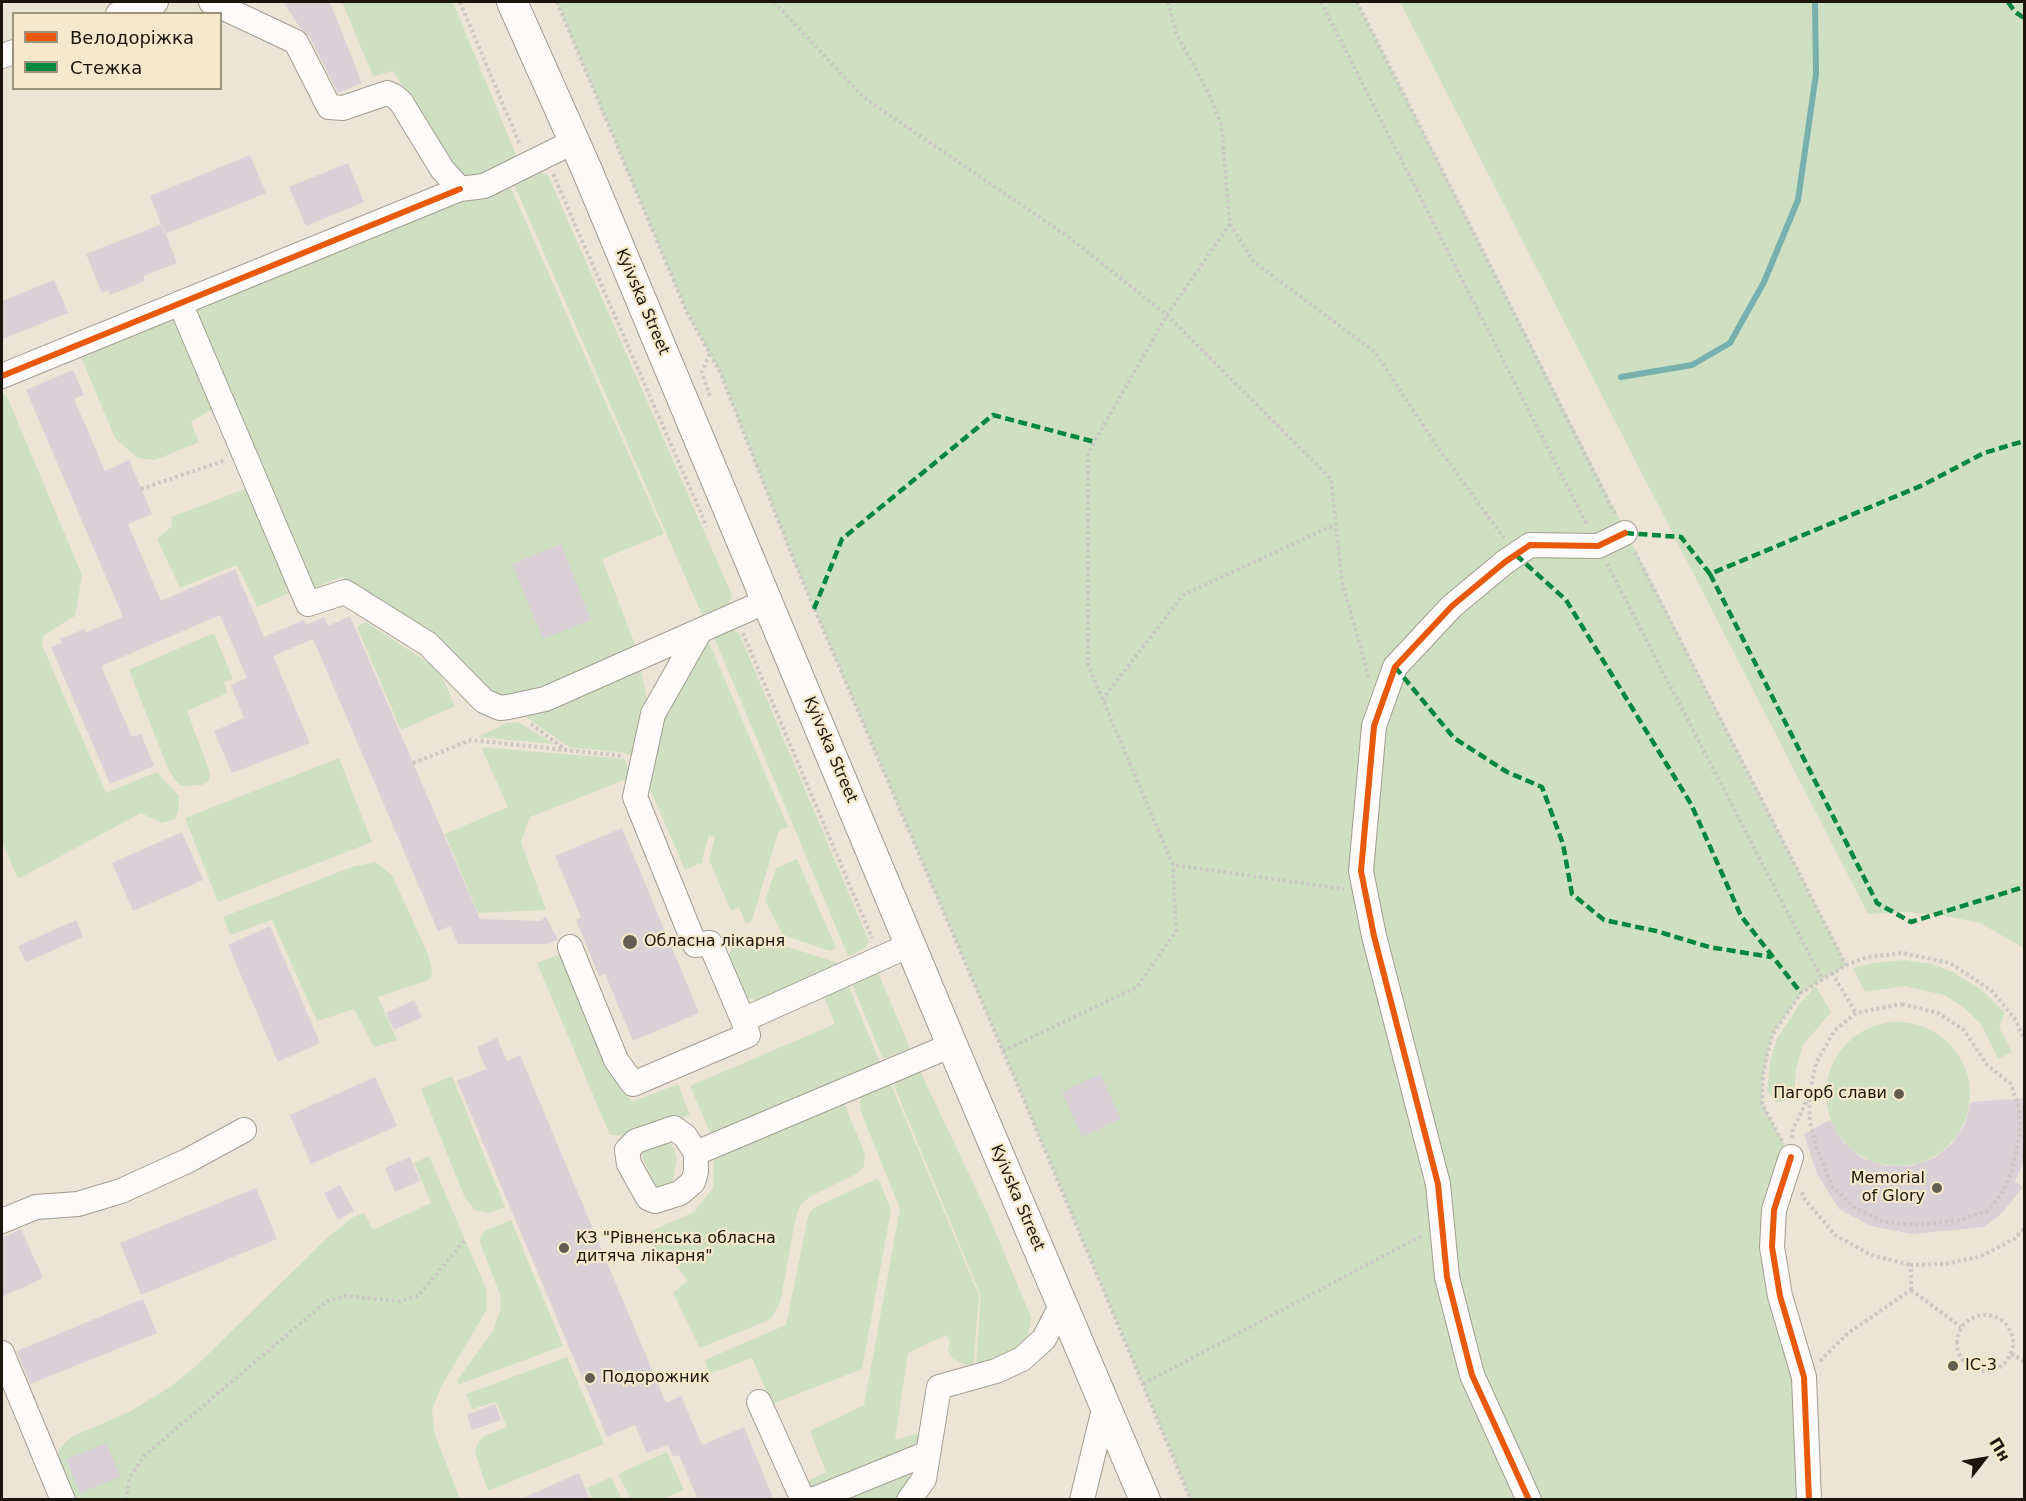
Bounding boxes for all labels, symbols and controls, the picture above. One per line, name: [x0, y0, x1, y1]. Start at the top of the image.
legend: [12, 12, 222, 90]
text: Велодоріжка: [70, 27, 194, 48]
text: Стежка: [70, 57, 142, 78]
street label: Kyivska Street: [611, 246, 673, 358]
street label: Kyivska Street: [799, 694, 861, 806]
place label: Обласна лікарня: [644, 932, 785, 952]
marker: Обласна лікарня: [621, 933, 639, 951]
place label: Пагорб слави: [1773, 1084, 1887, 1104]
marker: Пагорб слави: [1892, 1087, 1906, 1101]
street label: Kyivska Street: [986, 1142, 1048, 1254]
place label: Memorial of Glory: [1851, 1169, 1925, 1207]
marker: Memorial of Glory: [1930, 1181, 1944, 1195]
place label: КЗ "Рівненська обласна дитяча лікарня": [576, 1229, 776, 1267]
marker: КЗ "Рівненська обласна дитяча лікарня": [557, 1241, 571, 1255]
place label: ІС-3: [1965, 1356, 1997, 1376]
marker: ІС-3: [1946, 1359, 1960, 1373]
place label: Подорожник: [602, 1368, 710, 1388]
marker: Подорожник: [583, 1371, 597, 1385]
north arrow: [1954, 1429, 2014, 1489]
text: Пн: [1985, 1434, 2014, 1465]

